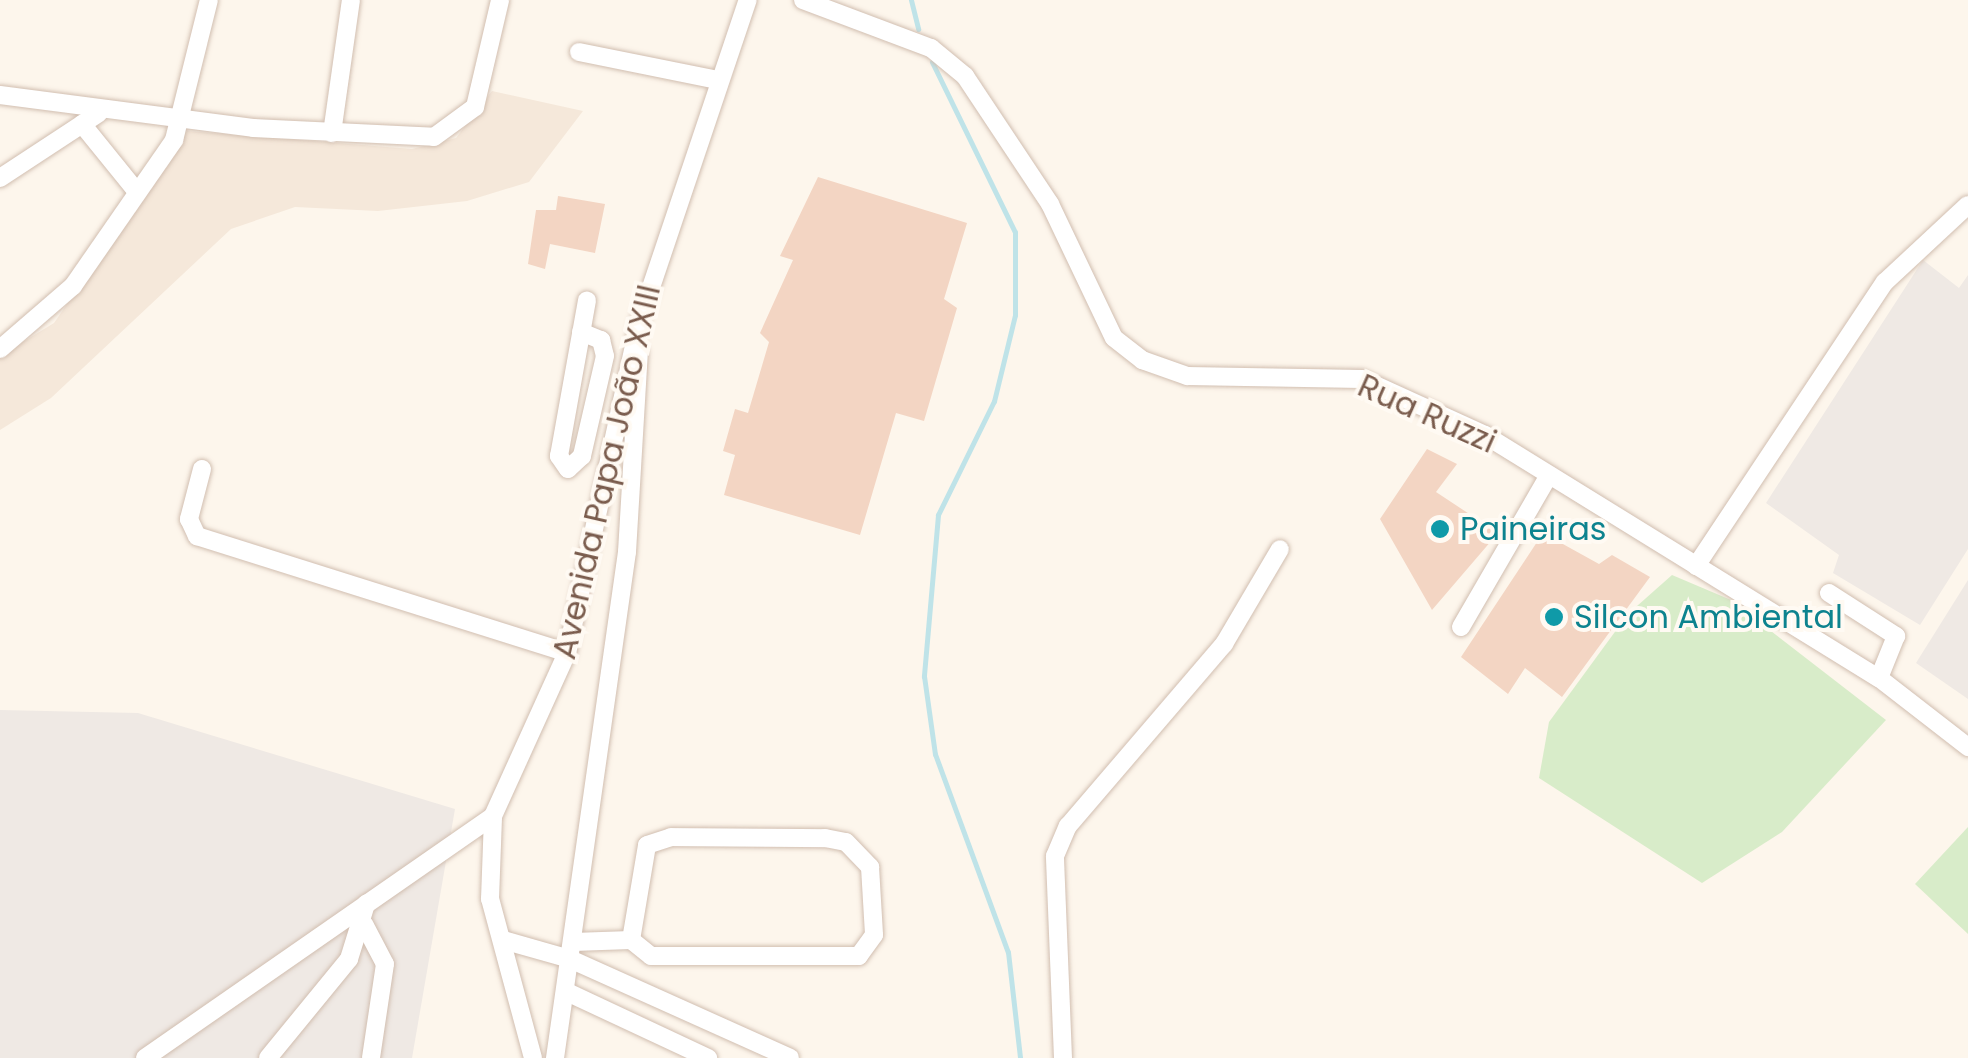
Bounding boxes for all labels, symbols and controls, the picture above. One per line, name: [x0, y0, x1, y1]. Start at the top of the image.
street label: Avenida Papa João XXIII: [545, 281, 669, 663]
street label: Rua Ruzzi: [1352, 367, 1502, 461]
place label: Paineiras: [1460, 510, 1606, 548]
marker: Paineiras: [1429, 518, 1451, 540]
place label: Silcon Ambiental: [1574, 598, 1843, 636]
marker: Silcon Ambiental: [1543, 606, 1565, 628]

